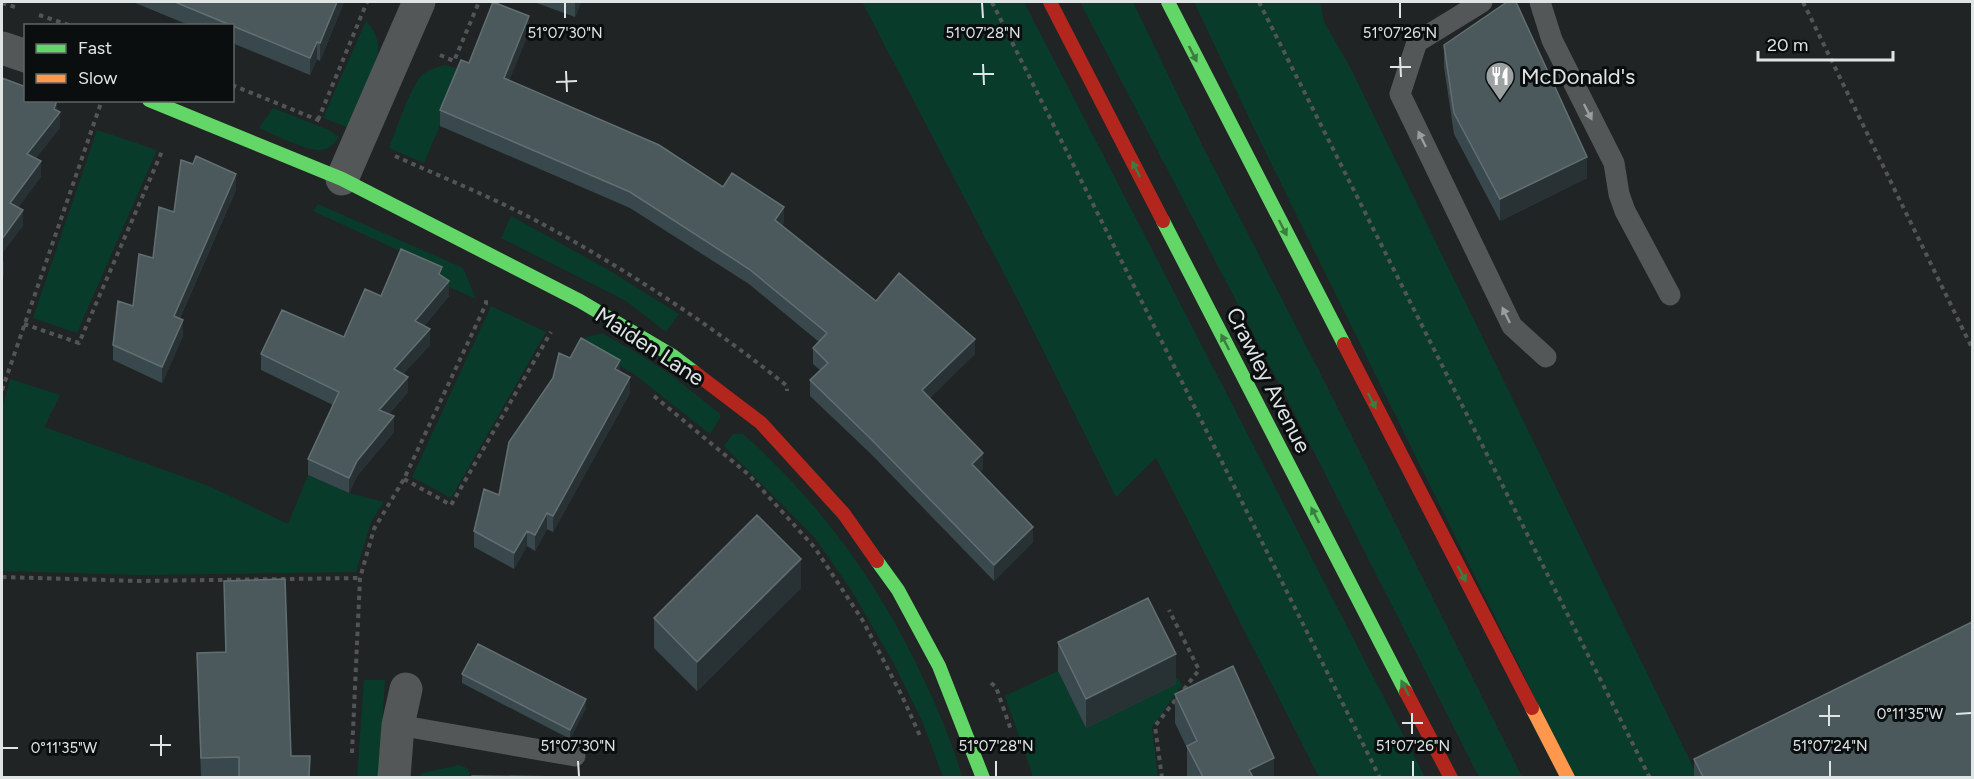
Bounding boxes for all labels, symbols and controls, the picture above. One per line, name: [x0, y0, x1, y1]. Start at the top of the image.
legend: [24, 24, 234, 102]
text: 51°07'30"N: [527, 24, 603, 42]
text: 51°07'28"N: [945, 24, 1021, 42]
text: 51°07'26"N: [1363, 24, 1437, 42]
scale bar: [1758, 24, 1893, 62]
text: 20 m: [1767, 34, 1808, 56]
text: Fast: [78, 37, 112, 59]
one-way arrow: [1188, 46, 1198, 63]
restaurant icon: McDonald's: [1484, 60, 1516, 102]
place label: McDonald's: [1521, 63, 1635, 90]
text: Slow: [78, 67, 117, 89]
one-way arrow: [1584, 104, 1593, 121]
one-way arrow: [1418, 131, 1427, 148]
one-way arrow: [1131, 160, 1141, 177]
one-way arrow: [1278, 219, 1288, 236]
street label: Maiden Lane: [590, 301, 709, 392]
street label: Crawley Avenue: [1220, 303, 1317, 457]
one-way arrow: [1502, 307, 1511, 324]
one-way arrow: [1221, 333, 1231, 351]
one-way arrow: [1368, 392, 1377, 409]
one-way arrow: [1310, 506, 1320, 523]
one-way arrow: [1457, 565, 1467, 582]
one-way arrow: [1400, 680, 1410, 697]
text: 0°11'35"W: [1877, 705, 1944, 723]
text: 51°07'30"N: [540, 737, 616, 755]
text: 51°07'28"N: [958, 737, 1034, 755]
text: 51°07'26"N: [1376, 737, 1450, 755]
text: 51°07'24"N: [1792, 737, 1868, 755]
text: 0°11'35"W: [31, 739, 98, 757]

